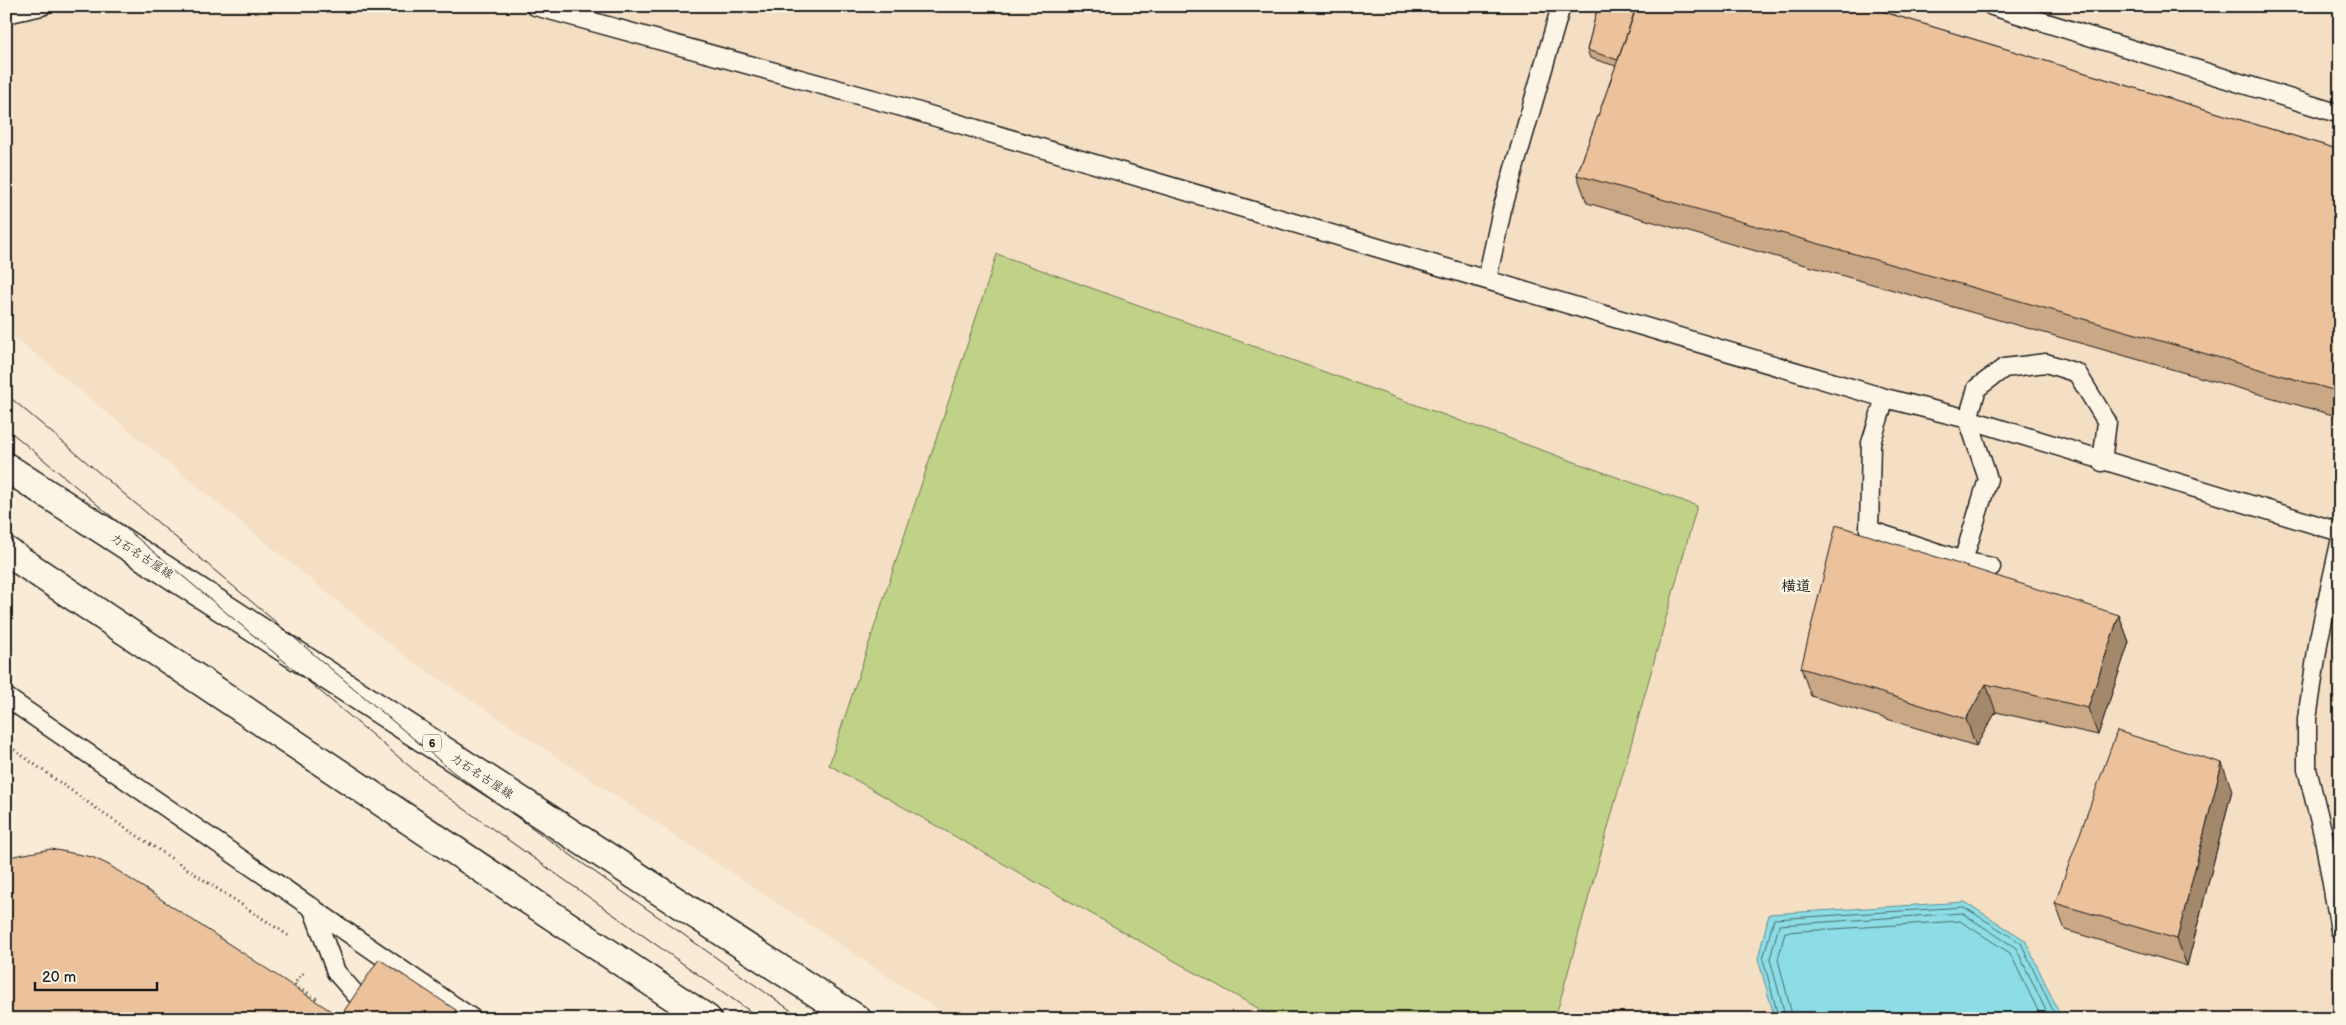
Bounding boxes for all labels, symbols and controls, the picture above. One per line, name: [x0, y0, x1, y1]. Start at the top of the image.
street label: 力石名古屋線: [107, 531, 176, 582]
district label: 横道: [1781, 577, 1811, 596]
road number: 6: [423, 734, 441, 751]
street label: 力石名古屋線: [447, 751, 516, 802]
scale bar: [35, 960, 158, 992]
text: 20 m: [42, 968, 76, 987]

